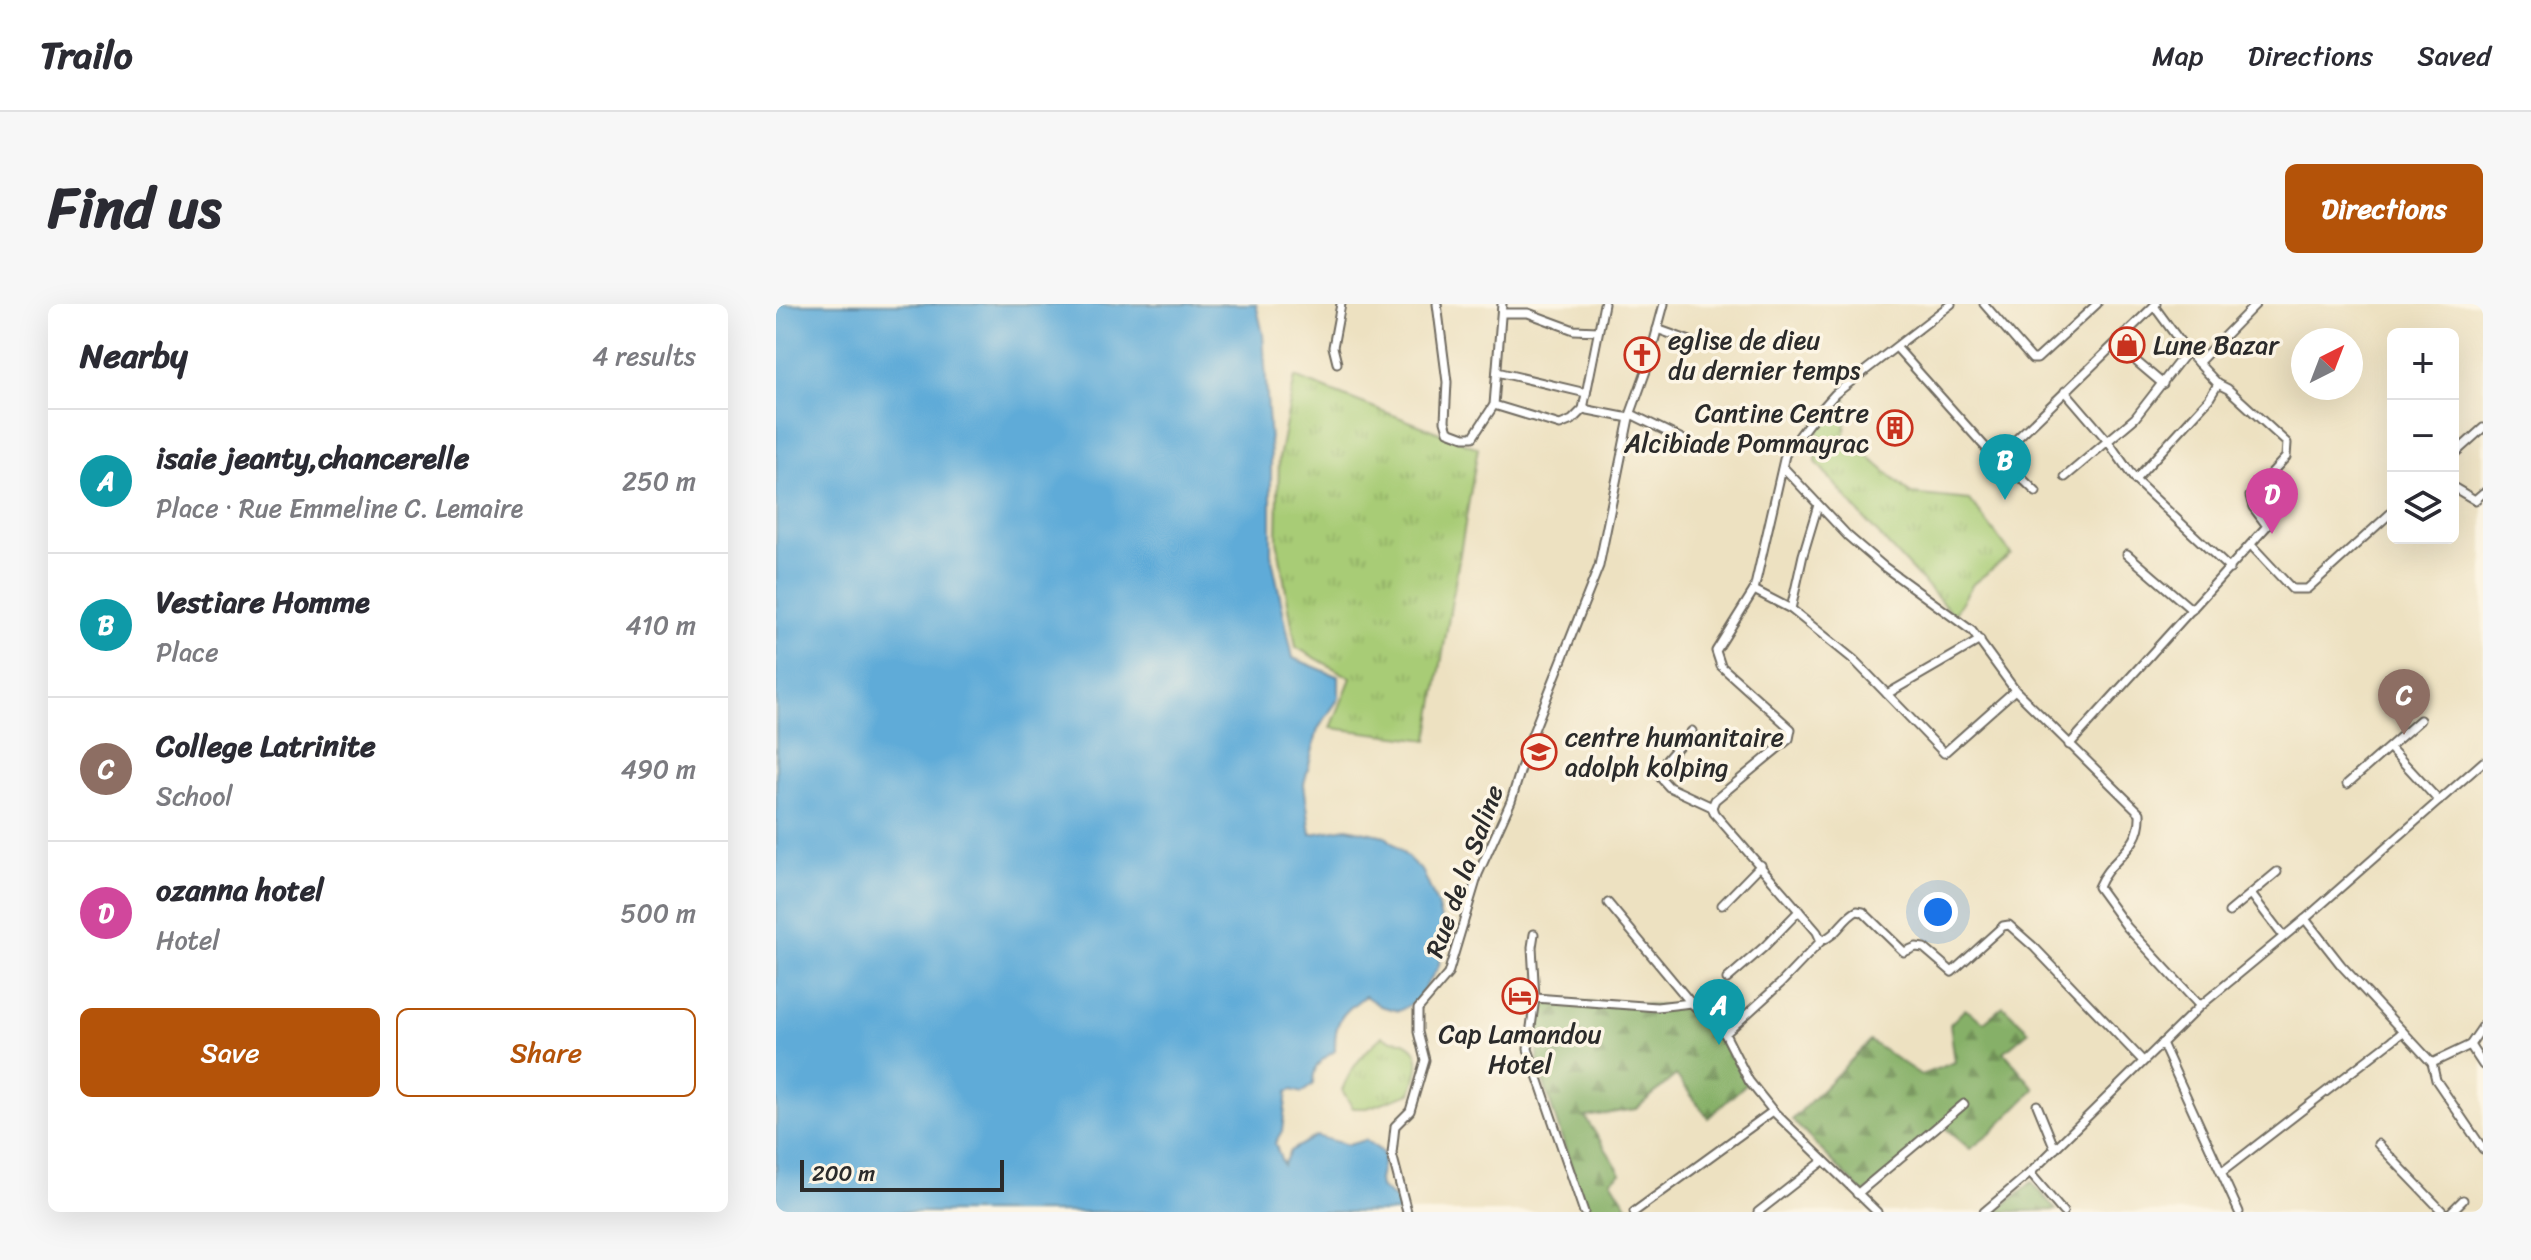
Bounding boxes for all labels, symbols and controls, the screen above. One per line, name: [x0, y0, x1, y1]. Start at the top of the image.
text: Trailo: [40, 22, 133, 89]
text: Map: [2152, 31, 2204, 80]
text: Directions: [2248, 31, 2373, 80]
text: Saved: [2417, 31, 2491, 80]
text: Find us: [48, 159, 221, 258]
button: Directions: [2285, 164, 2483, 253]
place label: eglise de dieu du dernier temps: [1668, 317, 1861, 393]
place label: Lune Bazar: [2153, 322, 2280, 368]
text: Nearby: [80, 326, 188, 386]
shop icon: Lune Bazar: [2108, 326, 2146, 364]
north arrow: [2291, 328, 2363, 400]
map controls: [2387, 328, 2459, 544]
button: +: [2387, 328, 2459, 400]
text: 4 results: [592, 333, 696, 379]
church icon: eglise de dieu du dernier temps: [1623, 336, 1661, 374]
place label: Cantine Centre Alcibiade Pommayrac: [1623, 390, 1869, 466]
button: −: [2387, 400, 2459, 472]
building icon: Cantine Centre Alcibiade Pommayrac: [1876, 409, 1914, 447]
text: isaie jeanty,chancerelle: [156, 431, 470, 485]
pin: B: [1979, 434, 2031, 500]
text: A: [97, 458, 115, 504]
text: 250 m: [622, 458, 696, 504]
pin: D: [2246, 468, 2298, 534]
button: layers: [2387, 472, 2459, 544]
text: Place · Rue Emmeline C. Lemaire: [156, 485, 523, 531]
text: Vestiare Homme: [156, 575, 370, 629]
text: B: [98, 602, 114, 648]
text: 410 m: [625, 602, 696, 648]
text: Place: [156, 629, 219, 675]
pin: C: [2378, 669, 2430, 735]
place label: centre humanitaire adolph kolping: [1565, 714, 1784, 790]
text: College Latrinite: [156, 719, 376, 773]
school or university icon: centre humanitaire adolph kolping: [1520, 733, 1558, 771]
text: C: [98, 746, 114, 792]
text: 490 m: [621, 746, 696, 792]
text: School: [156, 773, 233, 819]
street label: Rue de la Saline: [1411, 778, 1517, 964]
text: ozanna hotel: [156, 863, 324, 917]
text: D: [98, 890, 114, 936]
text: 500 m: [621, 890, 696, 936]
your location: [1918, 892, 1958, 932]
text: Hotel: [156, 917, 220, 963]
hotel icon: Cap Lamandou Hotel: [1501, 977, 1539, 1015]
pin: A: [1693, 979, 1745, 1045]
button: Save: [80, 1008, 380, 1097]
button: Share: [396, 1008, 696, 1097]
place label: Cap Lamandou Hotel: [1439, 1011, 1601, 1087]
text: 200 m: [812, 1154, 875, 1193]
scale bar: [800, 1156, 1004, 1192]

